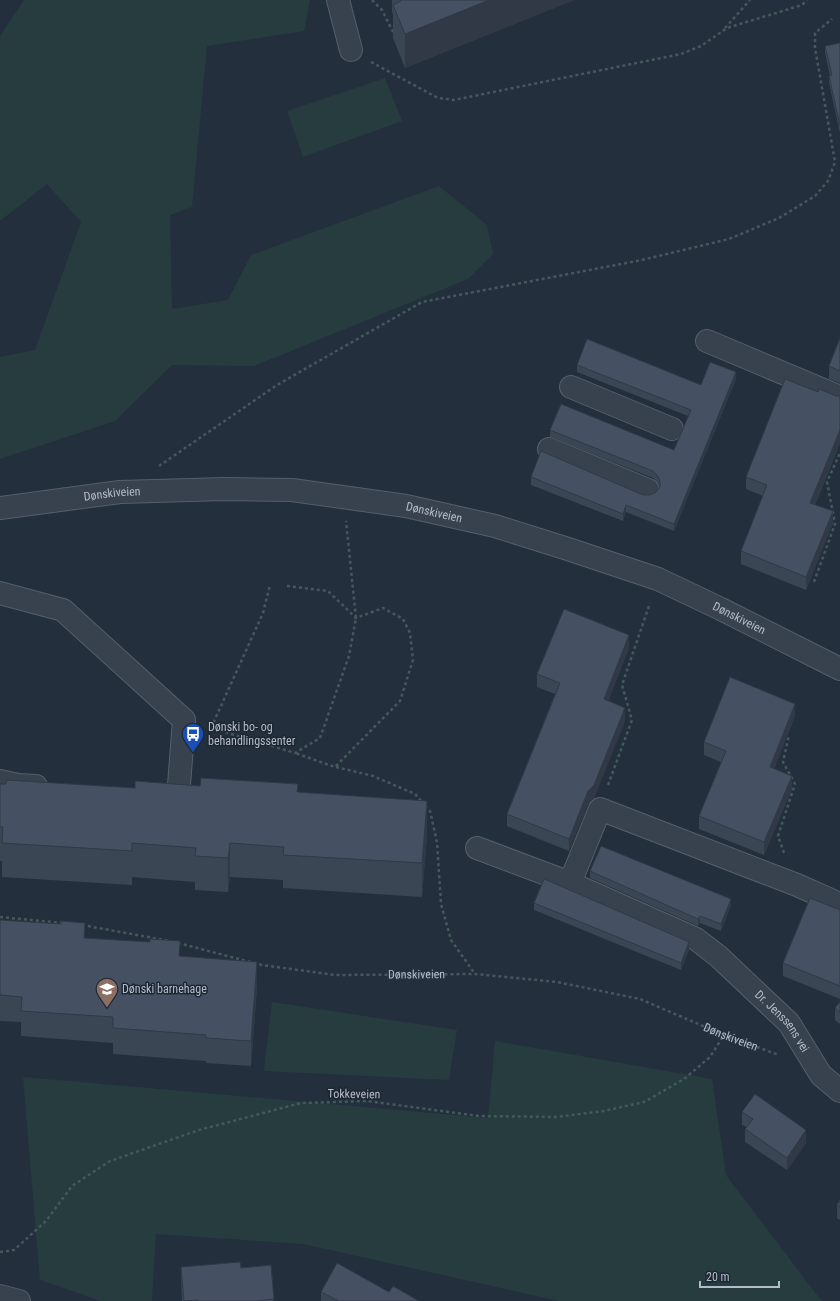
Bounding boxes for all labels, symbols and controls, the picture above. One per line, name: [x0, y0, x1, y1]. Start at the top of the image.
street label: Dønskiveien: [83, 484, 141, 504]
street label: Dønskiveien: [405, 499, 464, 525]
street label: Dønskiveien: [711, 599, 768, 637]
place label: Dønski bo- og behandlingssenter: [208, 720, 296, 748]
bus stop icon: Dønski bo- og behandlingssenter: [180, 721, 206, 754]
street label: Dønskiveien: [388, 967, 445, 982]
school or university icon: Dønski barnehage: [94, 976, 120, 1009]
place label: Dønski barnehage: [122, 982, 207, 996]
street label: Dr. Jenssens vei: [752, 988, 812, 1055]
street label: Dønskiveien: [701, 1020, 760, 1054]
street label: Tokkeveien: [327, 1087, 381, 1101]
scale bar: [700, 1263, 779, 1289]
text: 20 m: [706, 1270, 730, 1284]

